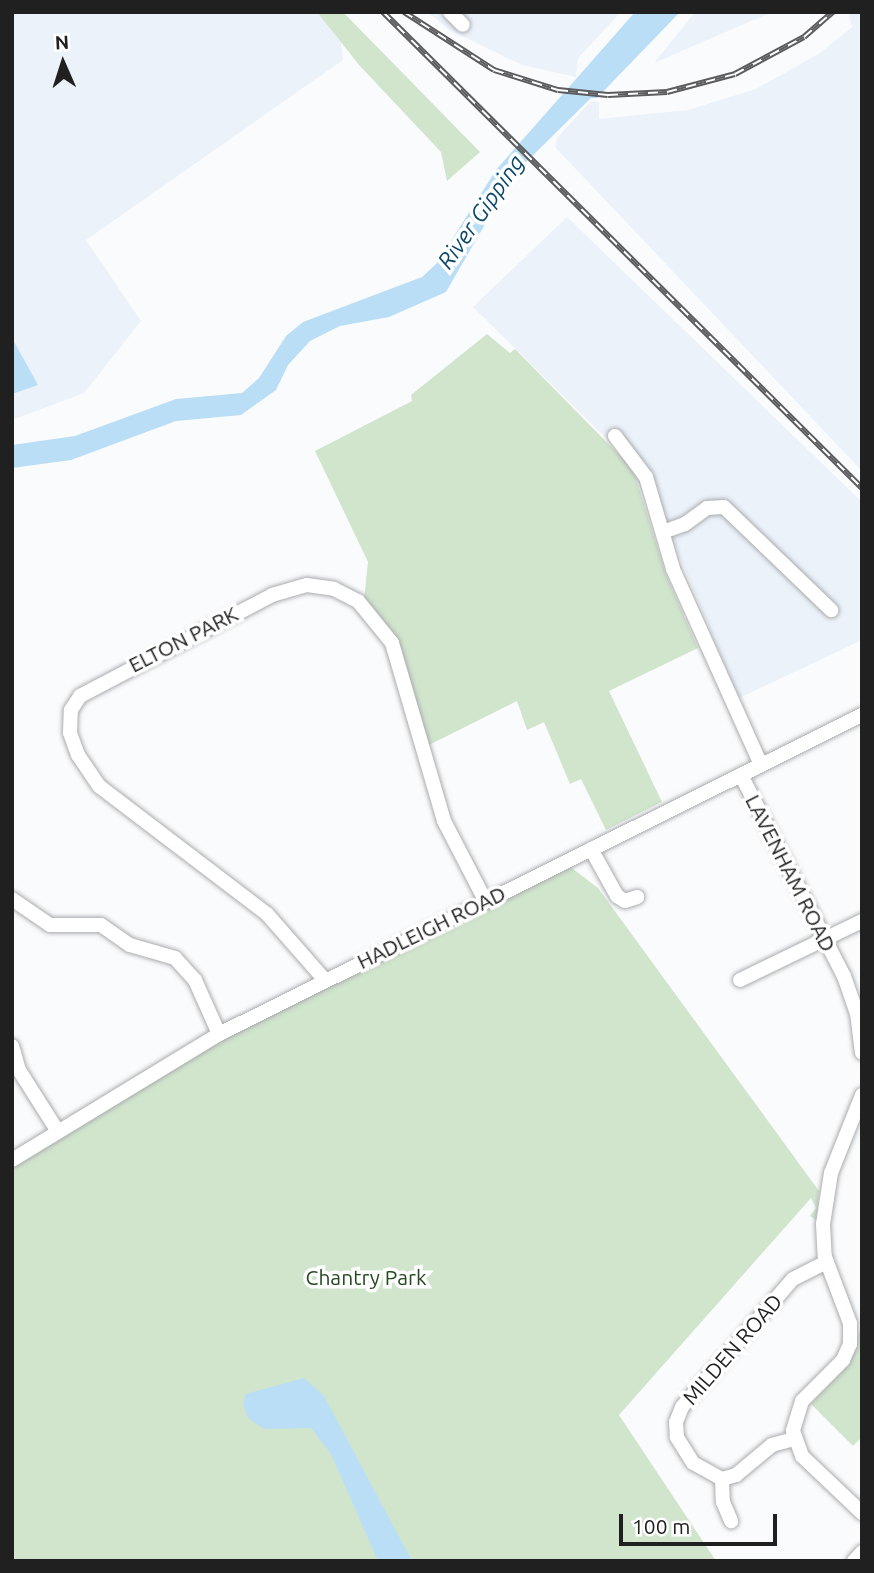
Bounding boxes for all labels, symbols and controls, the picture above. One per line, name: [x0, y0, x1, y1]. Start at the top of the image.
north arrow: [28, 28, 98, 98]
text: N: [54, 31, 70, 53]
water label: River Gipping: [432, 150, 530, 274]
street label: ELTON PARK: [124, 601, 242, 677]
street label: LAVENHAM ROAD: [741, 790, 841, 956]
street label: HADLEIGH ROAD: [353, 880, 509, 974]
park label: Chantry Park: [306, 1264, 426, 1290]
street label: MILDEN ROAD: [677, 1289, 787, 1409]
scale bar: [622, 1500, 780, 1544]
text: 100 m: [632, 1514, 690, 1538]

